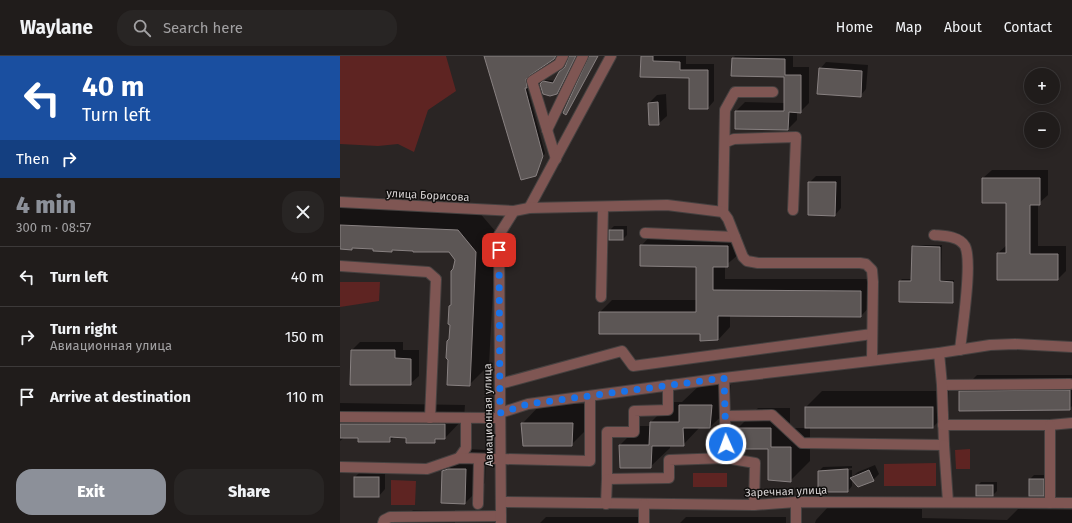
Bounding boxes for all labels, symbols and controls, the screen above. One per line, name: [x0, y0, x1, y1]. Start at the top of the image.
search box: [117, 10, 397, 46]
text: Waylane: [20, 16, 93, 39]
icon: search: [131, 17, 153, 39]
text: Search here: [163, 19, 243, 37]
text: Home: [836, 19, 873, 36]
text: Map: [895, 19, 922, 36]
text: About: [944, 19, 982, 36]
text: Contact: [1004, 19, 1052, 36]
map controls: [1024, 68, 1060, 148]
button: +: [1024, 68, 1060, 104]
text: 40 m: [82, 70, 145, 103]
icon: left: [16, 72, 68, 124]
text: Turn left: [82, 104, 151, 126]
button: −: [1024, 112, 1060, 148]
icon: right: [58, 148, 80, 170]
text: Then: [16, 150, 50, 168]
street label: улица Борисова: [386, 187, 470, 204]
text: 4 min: [16, 191, 76, 219]
button: close: [282, 191, 324, 233]
text: 300 m · 08:57: [16, 220, 91, 235]
pin: [482, 233, 516, 267]
icon: arrive: [488, 239, 510, 261]
icon: left: [16, 266, 38, 288]
text: Turn left: [50, 268, 108, 286]
text: 40 m: [291, 268, 324, 286]
text: Turn right: [50, 320, 117, 338]
icon: right: [16, 326, 38, 348]
text: 150 m: [285, 328, 324, 346]
text: Авиационная улица: [50, 338, 172, 353]
street label: Авиационная улица: [481, 363, 496, 467]
icon: arrive: [16, 386, 38, 408]
text: Arrive at destination: [50, 388, 191, 406]
text: 110 m: [286, 388, 324, 406]
position arrow: [705, 423, 747, 465]
button: Exit: [16, 469, 166, 515]
button: Share: [174, 469, 324, 515]
street label: Заречная улица: [745, 484, 827, 499]

